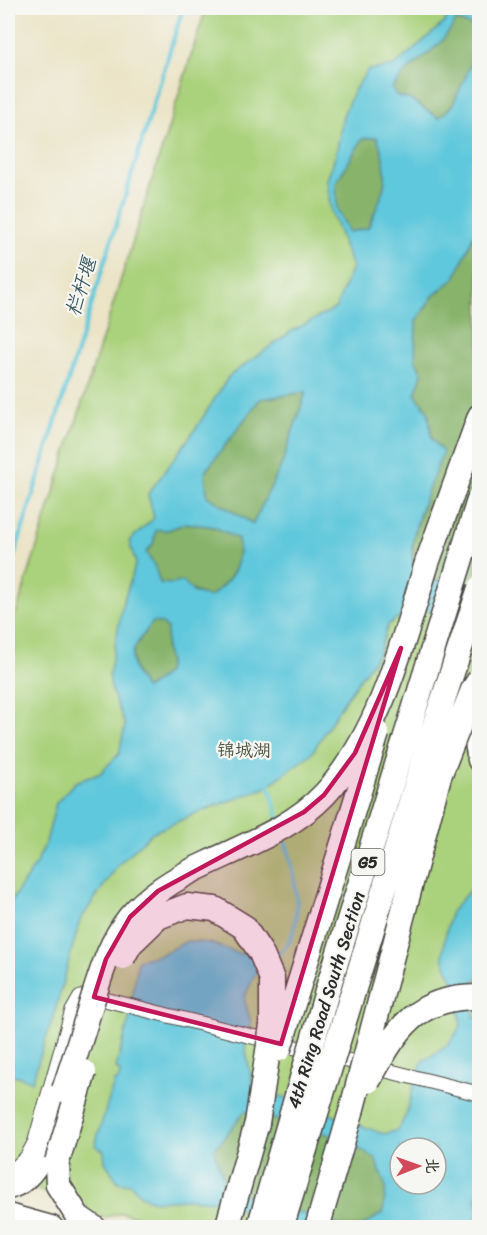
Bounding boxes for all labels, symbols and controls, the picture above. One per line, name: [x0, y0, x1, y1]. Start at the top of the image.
water label: 栏杆堰: [55, 251, 107, 321]
park label: 锦城湖: [217, 734, 271, 766]
road number: G5: [352, 849, 385, 875]
street label: 4th Ring Road South Section: [278, 887, 374, 1113]
north arrow: [388, 1136, 448, 1196]
text: 北: [418, 1157, 447, 1174]

